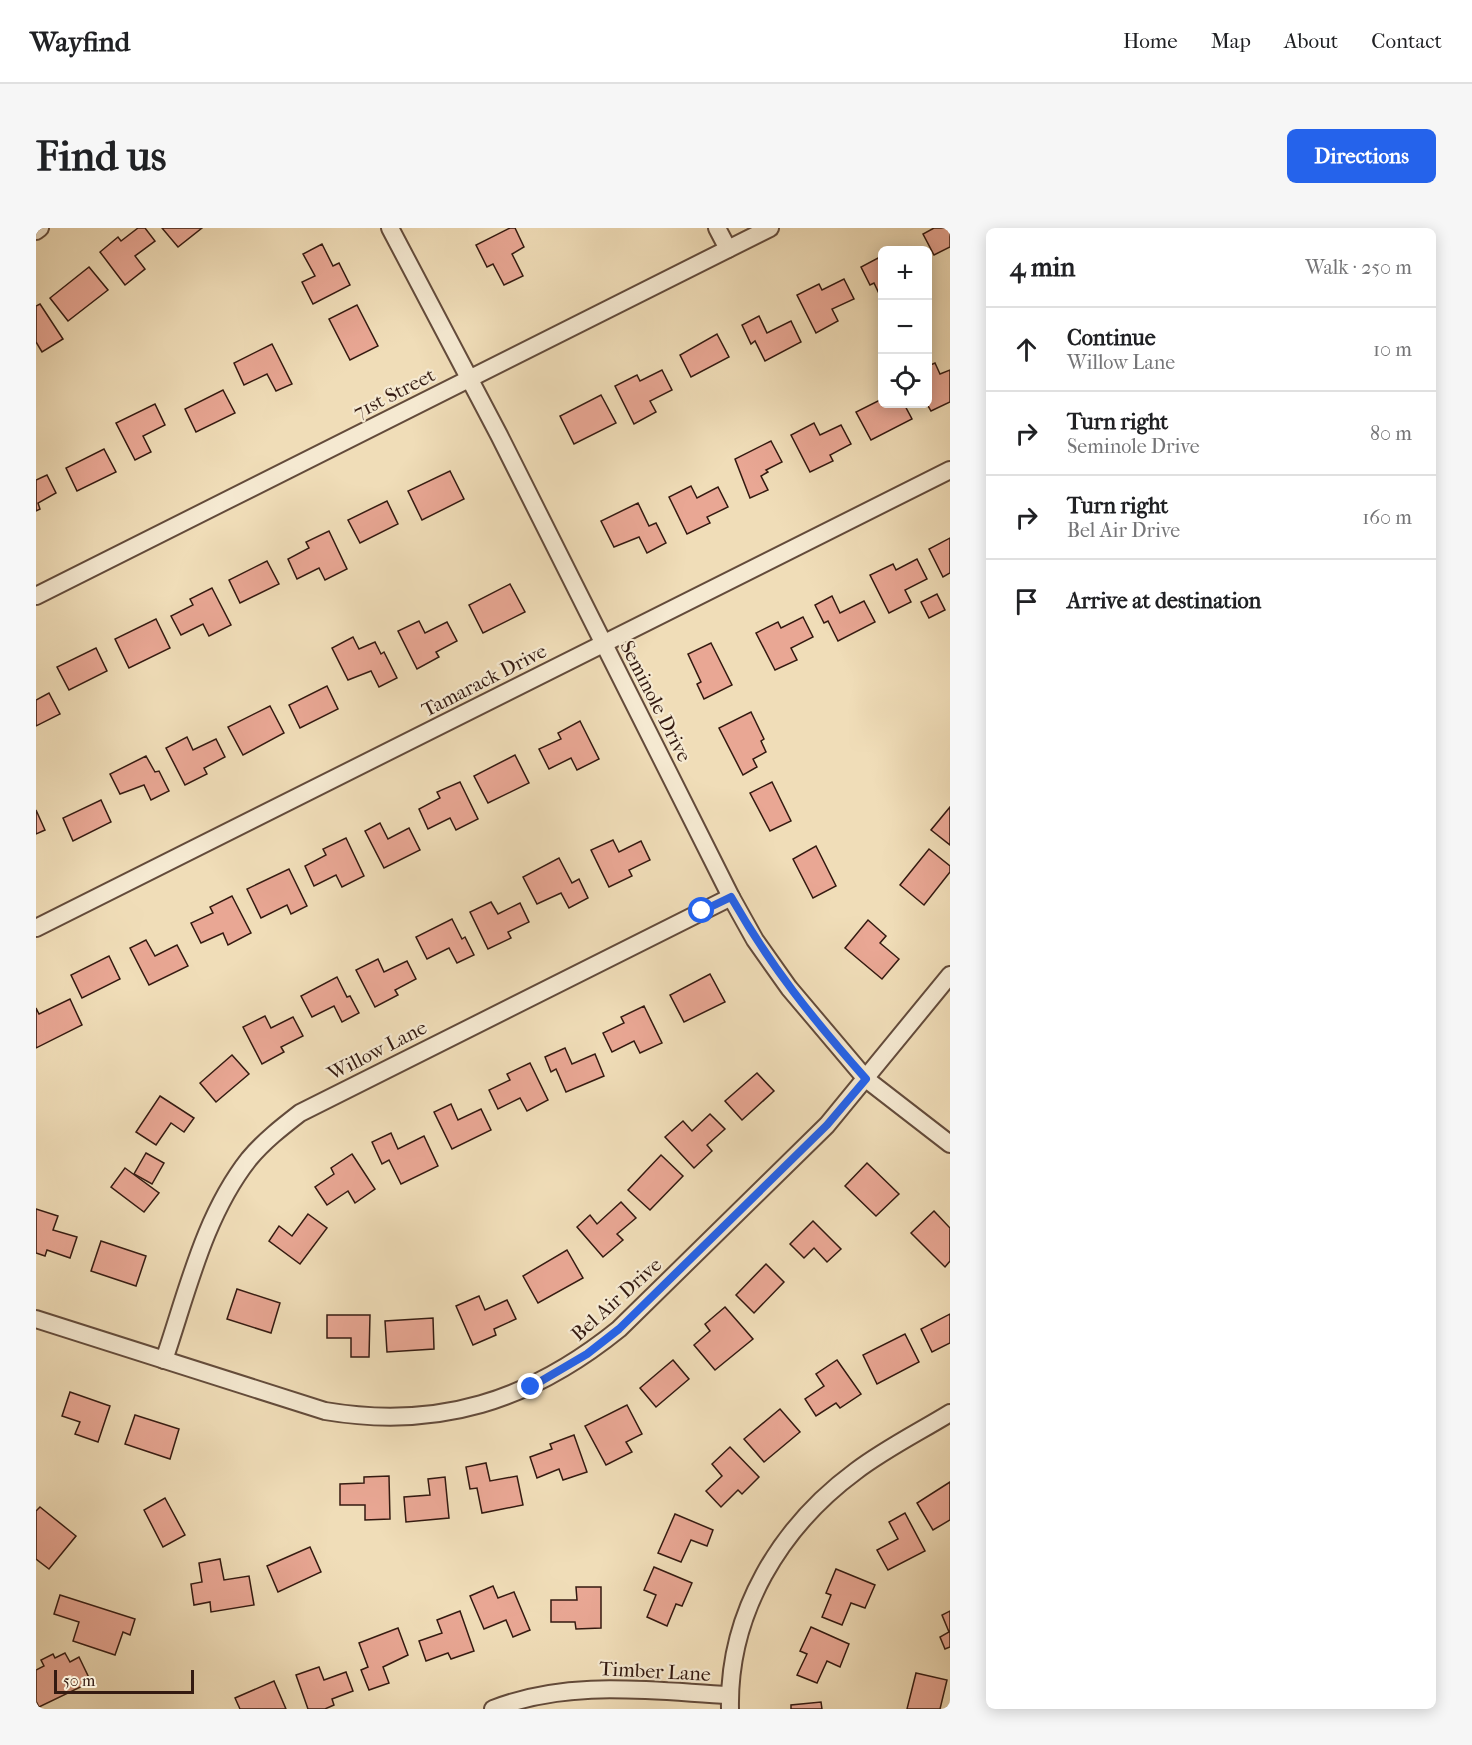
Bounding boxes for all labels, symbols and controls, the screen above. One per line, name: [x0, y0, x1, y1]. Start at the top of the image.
text: Wayfind: [30, 25, 130, 58]
text: Home: [1123, 29, 1178, 53]
text: Map: [1211, 29, 1251, 53]
text: About: [1284, 29, 1338, 53]
text: Contact: [1371, 29, 1442, 53]
button: Directions: [1287, 129, 1436, 183]
text: Find us: [36, 132, 166, 181]
map controls: [878, 246, 932, 408]
button: +: [878, 246, 932, 300]
text: 4 min: [1010, 252, 1075, 283]
text: Walk · 250 m: [1305, 256, 1412, 279]
button: −: [878, 300, 932, 354]
text: Continue: [1067, 325, 1156, 351]
icon: ahead: [1010, 333, 1043, 366]
text: 10 m: [1373, 338, 1412, 361]
text: Willow Lane: [1067, 351, 1175, 374]
button: locate: [878, 354, 932, 408]
street label: 71st Street: [350, 363, 439, 424]
text: Turn right: [1067, 409, 1168, 435]
icon: right: [1010, 417, 1043, 450]
text: 80 m: [1370, 422, 1412, 445]
text: Seminole Drive: [1067, 435, 1200, 458]
text: Turn right: [1067, 493, 1168, 519]
icon: right: [1010, 501, 1043, 534]
text: 160 m: [1362, 506, 1412, 529]
text: Bel Air Drive: [1067, 519, 1180, 542]
icon: arrive: [1010, 585, 1043, 618]
text: Arrive at destination: [1067, 588, 1261, 614]
street label: Seminole Drive: [615, 637, 696, 766]
street label: Tamarack Drive: [418, 639, 551, 722]
route start: [688, 897, 714, 923]
street label: Willow Lane: [323, 1016, 431, 1086]
street label: Bel Air Drive: [567, 1253, 666, 1346]
route end: [517, 1373, 543, 1399]
street label: Timber Lane: [599, 1657, 711, 1686]
scale bar: [54, 1667, 194, 1694]
text: 50 m: [63, 1671, 95, 1690]

